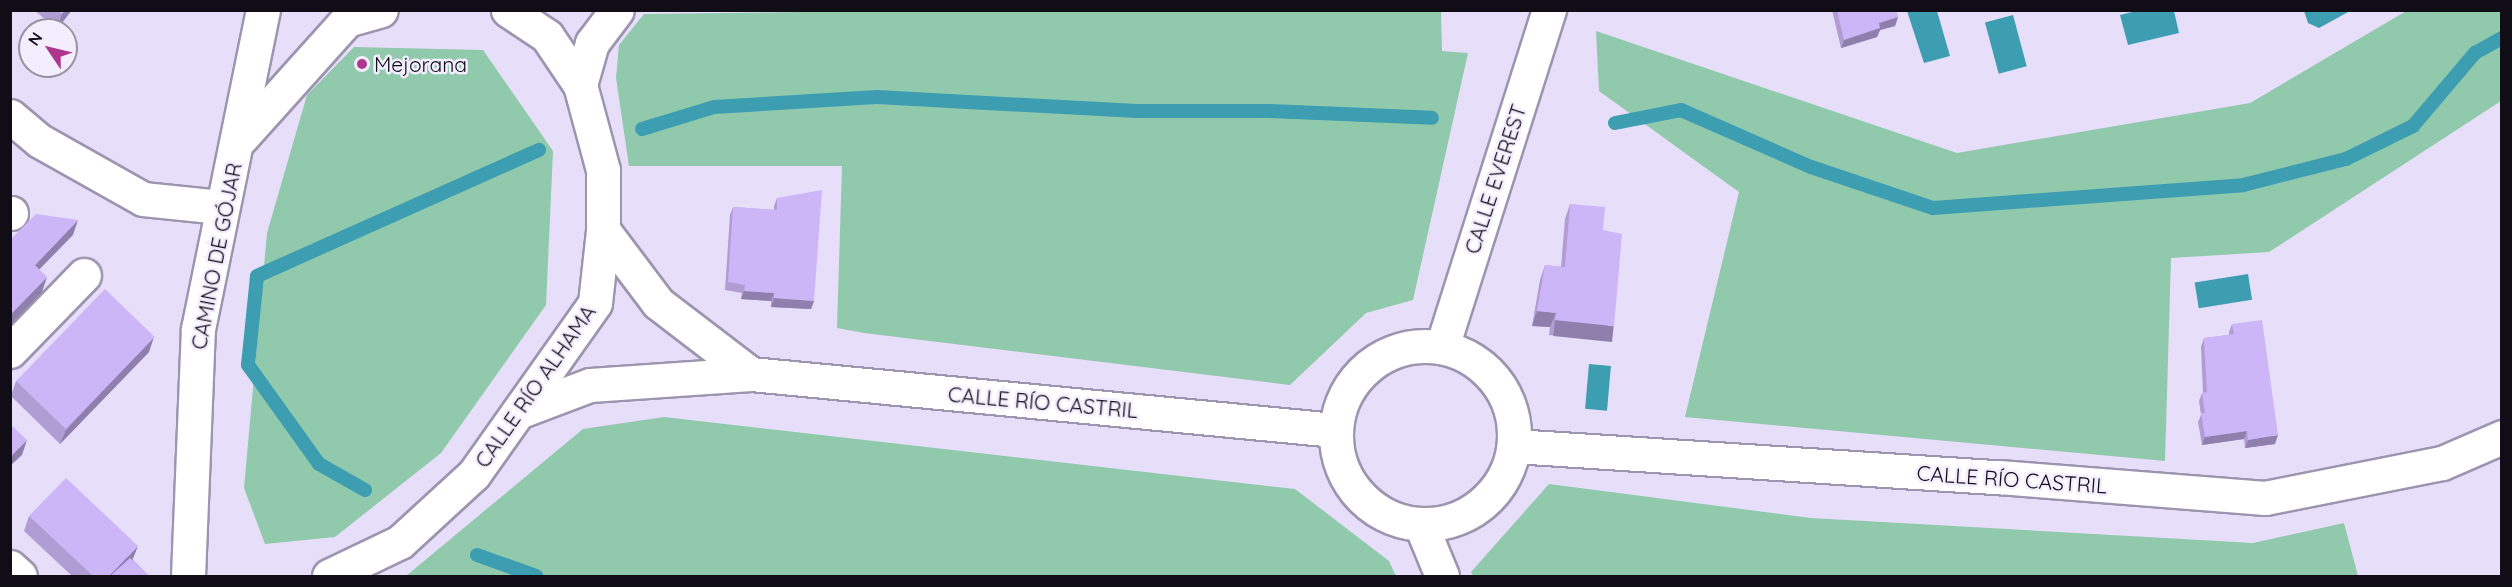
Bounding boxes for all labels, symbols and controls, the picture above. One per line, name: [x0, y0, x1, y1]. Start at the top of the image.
north arrow: [18, 18, 78, 78]
text: N: [23, 28, 46, 49]
place label: Mejorana: [374, 51, 467, 77]
marker: Mejorana: [355, 57, 369, 71]
street label: CALLE EVEREST: [1459, 101, 1531, 257]
street label: CAMINO DE GÓJAR: [186, 160, 246, 352]
street label: CALLE RÍO ALHAMA: [469, 300, 601, 472]
street label: CALLE RÍO CASTRIL: [947, 381, 1139, 423]
street label: CALLE RÍO CASTRIL: [1916, 460, 2108, 498]

